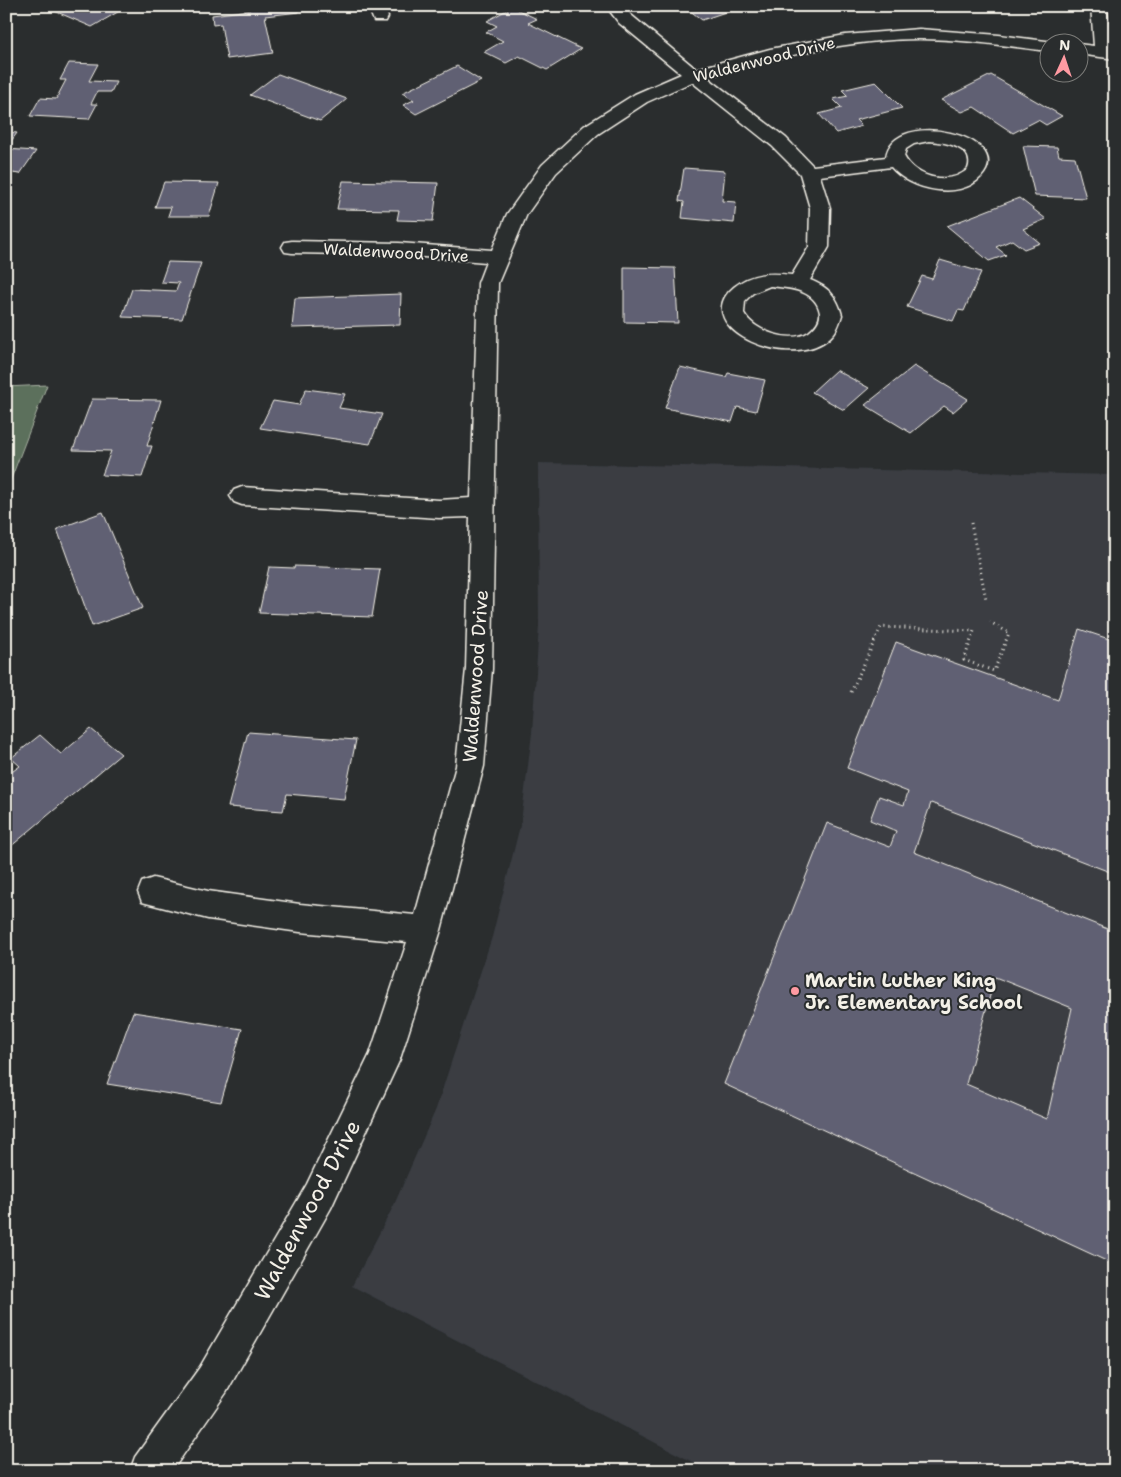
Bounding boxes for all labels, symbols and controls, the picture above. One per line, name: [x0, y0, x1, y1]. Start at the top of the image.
street label: Waldenwood Drive: [691, 32, 837, 87]
north arrow: [1038, 32, 1088, 82]
text: N: [1059, 36, 1071, 54]
street label: Waldenwood Drive: [323, 238, 469, 267]
street label: Waldenwood Drive: [457, 589, 494, 763]
place label: Martin Luther King Jr. Elementary School: [805, 968, 1023, 1015]
marker: Martin Luther King Jr. Elementary School: [789, 985, 801, 997]
street label: Waldenwood Drive: [248, 1115, 367, 1305]

